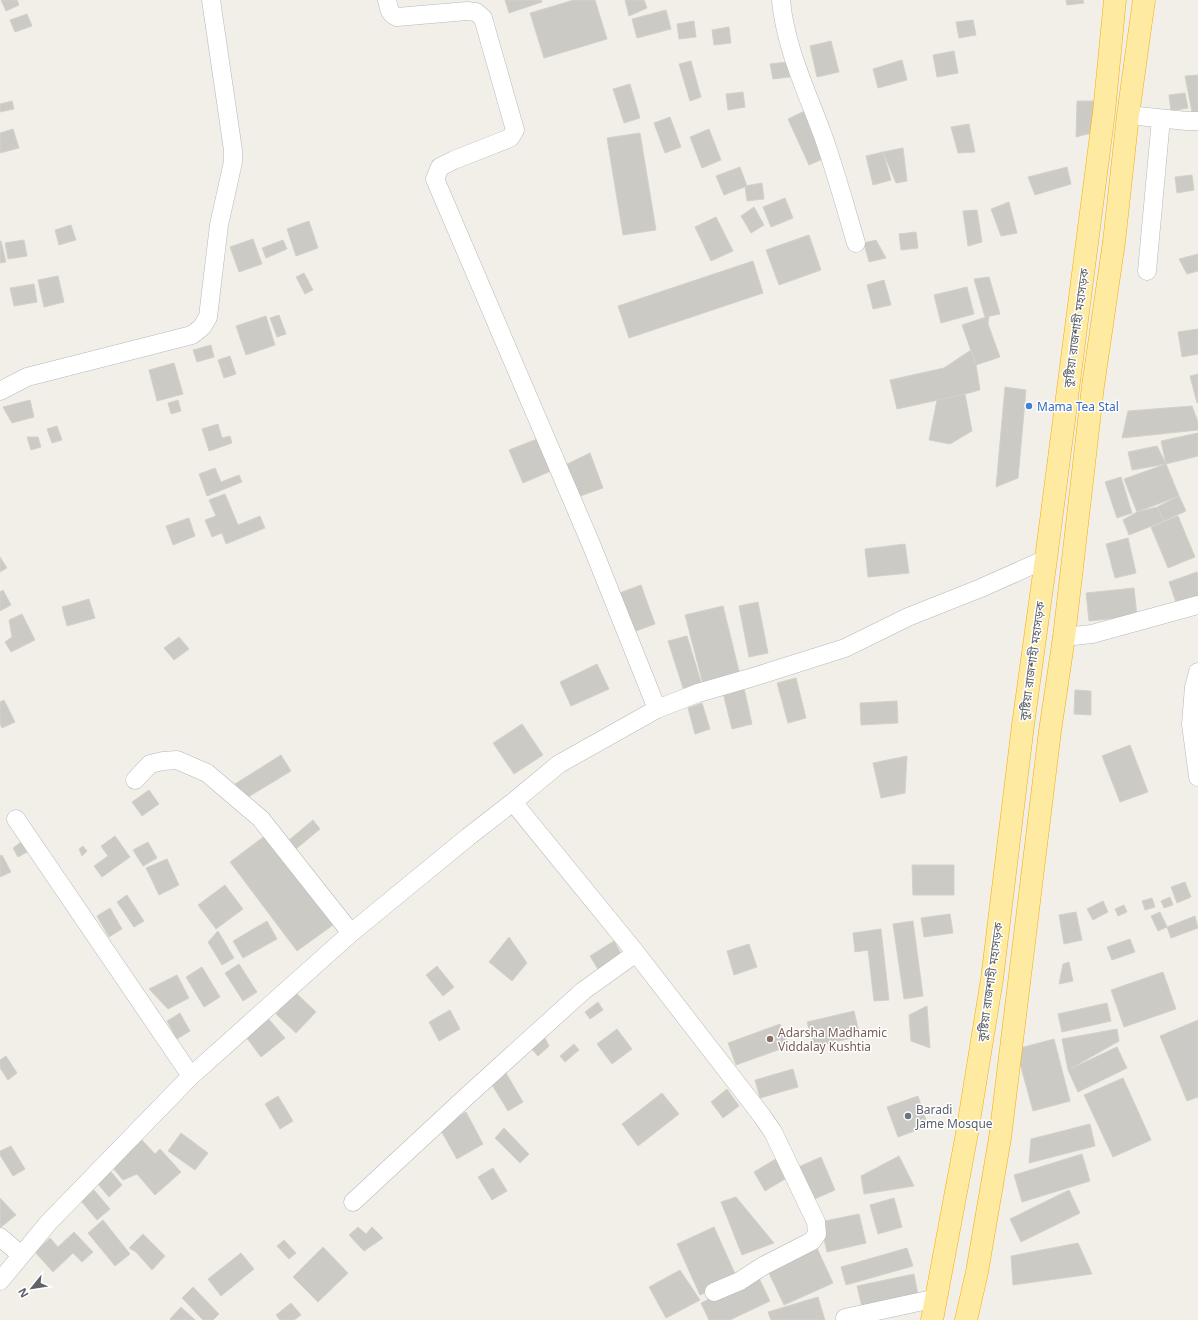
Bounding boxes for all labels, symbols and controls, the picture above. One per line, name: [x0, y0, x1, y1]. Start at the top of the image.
street label: কুষ্টিয়া রাজশাহী মহাসড়ক: [1059, 267, 1093, 390]
place label: Mama Tea Stal: [1037, 398, 1119, 415]
marker: Mama Tea Stal: [1024, 401, 1034, 411]
street label: কুষ্টিয়া রাজশাহী মহাসড়ক: [1015, 600, 1049, 723]
street label: কুষ্টিয়া রাজশাহী মহাসড়ক: [973, 921, 1007, 1044]
place label: Adarsha Madhamic Viddalay Kushtia: [778, 1024, 887, 1055]
marker: Adarsha Madhamic Viddalay Kushtia: [765, 1034, 775, 1044]
place label: Baradi Jame Mosque: [915, 1101, 993, 1132]
marker: Baradi Jame Mosque: [903, 1111, 913, 1121]
north arrow: [12, 1268, 52, 1308]
text: N: [14, 1286, 32, 1301]

